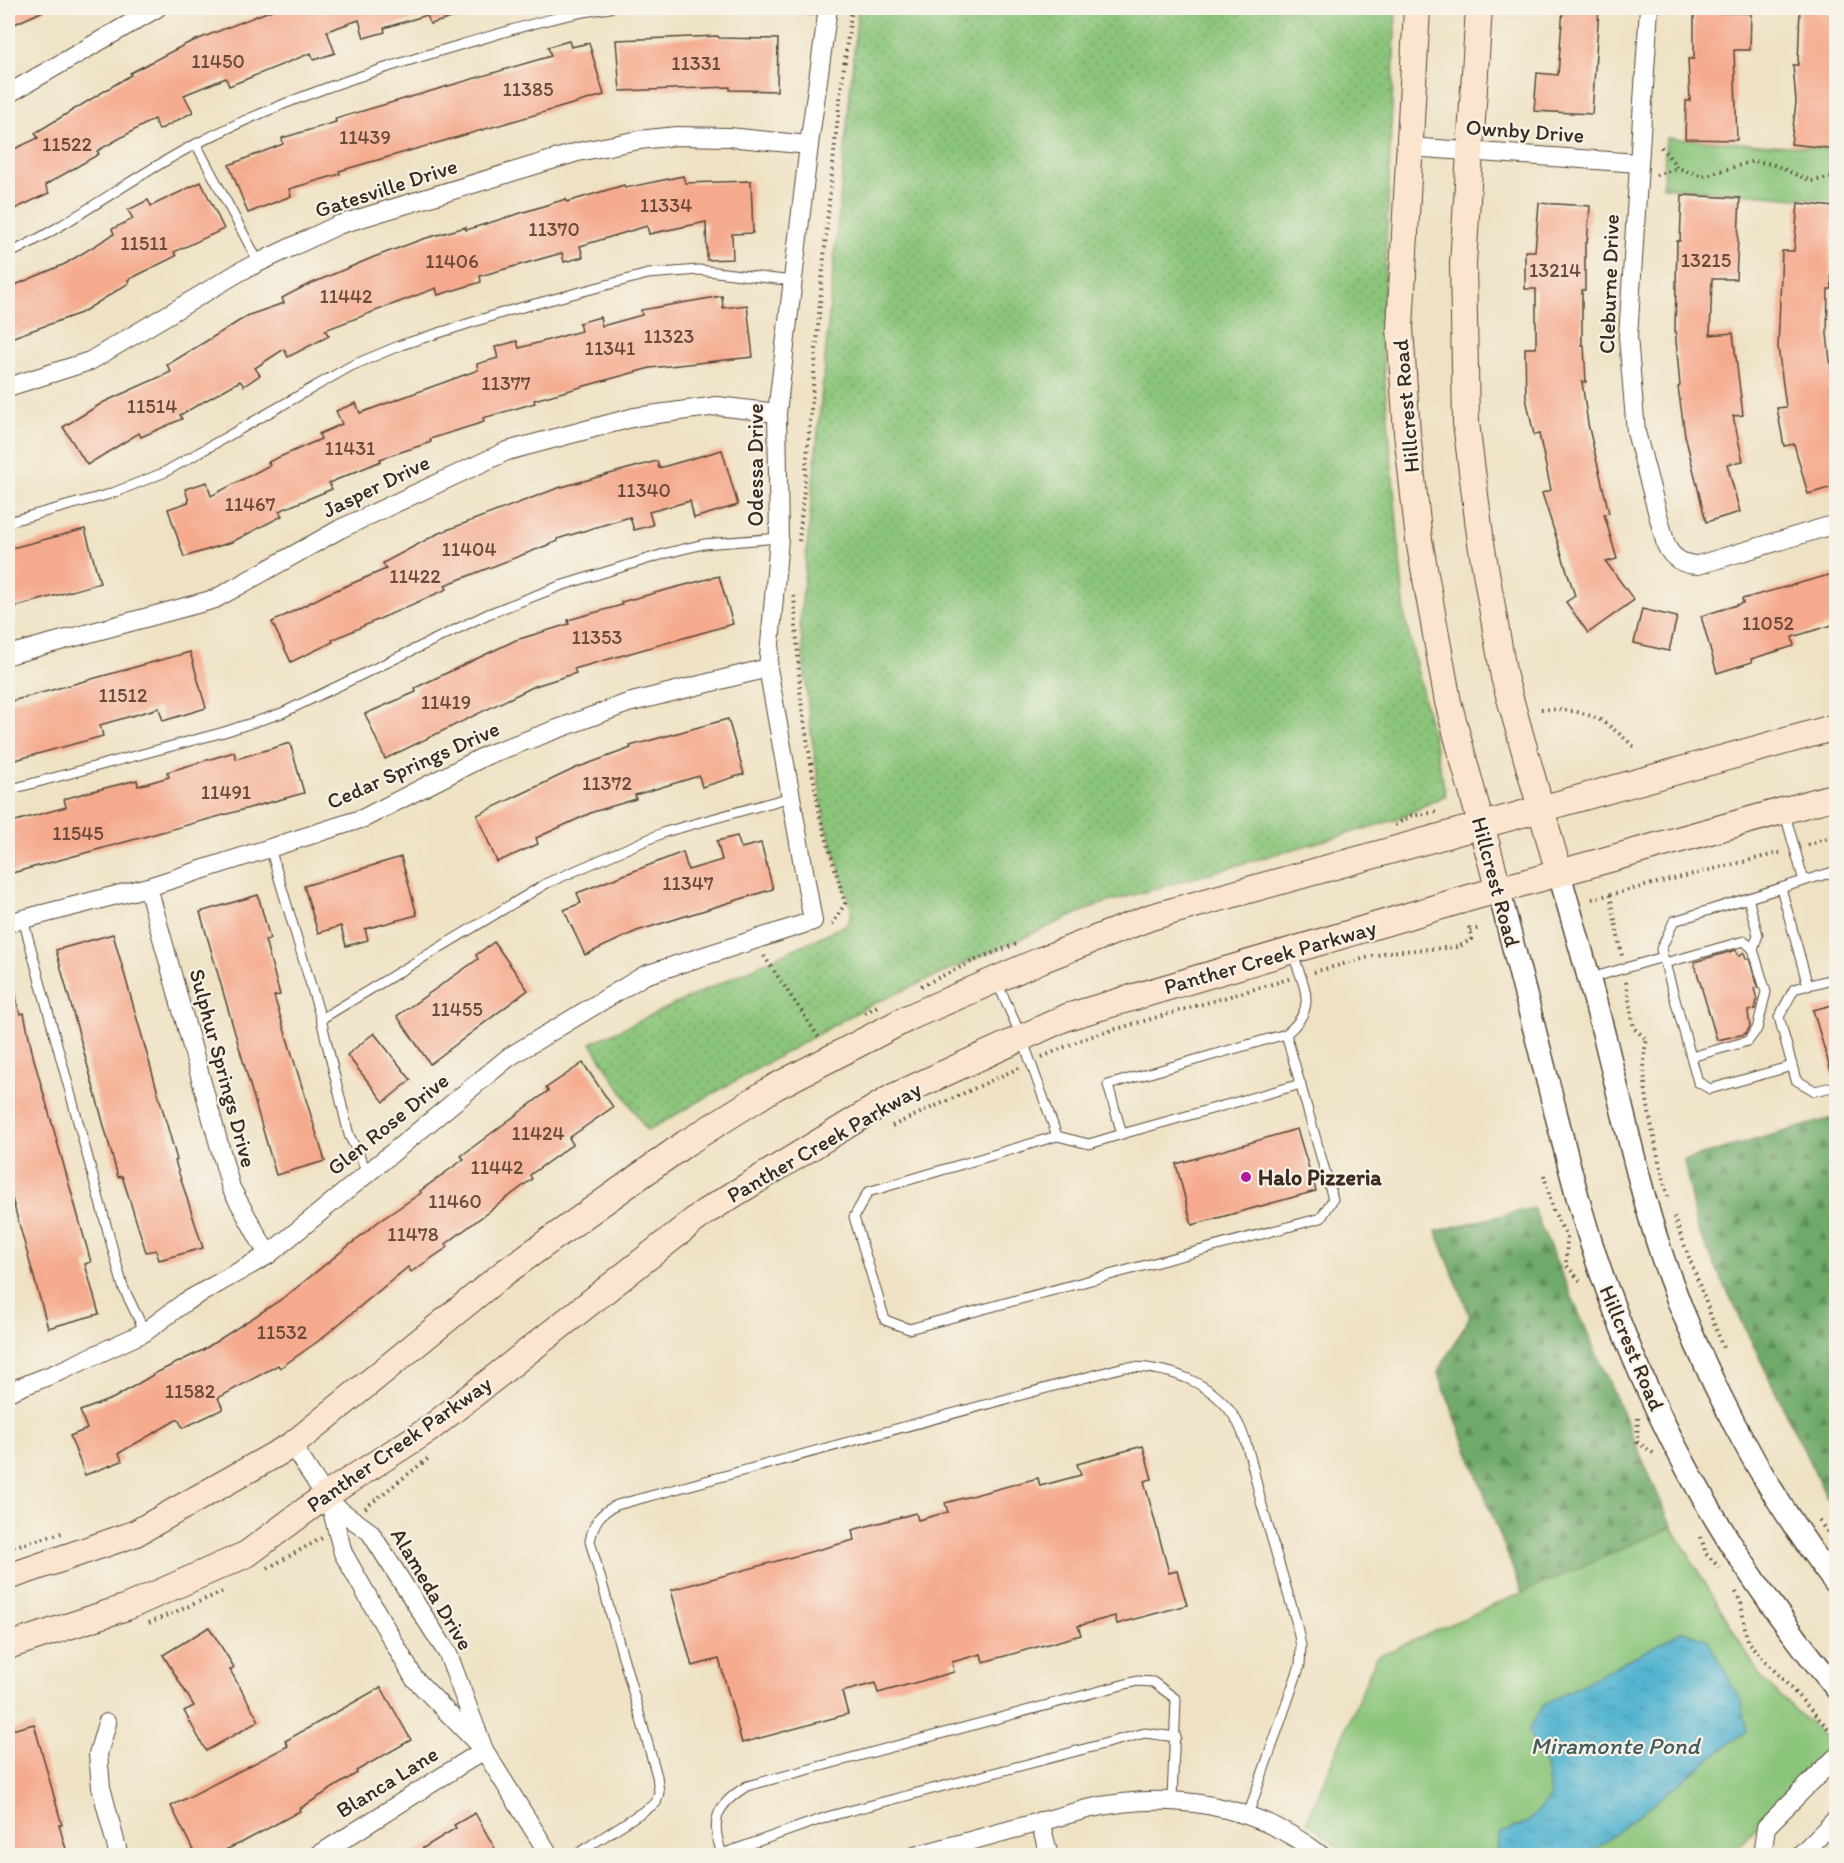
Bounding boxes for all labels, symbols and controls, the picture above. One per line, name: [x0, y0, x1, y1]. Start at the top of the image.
house number: 11450: [191, 49, 245, 73]
house number: 11331: [671, 51, 721, 75]
house number: 11385: [503, 77, 553, 101]
street label: Ownby Drive: [1465, 113, 1585, 149]
house number: 11439: [339, 125, 391, 149]
house number: 11522: [42, 132, 93, 156]
street label: Gatesville Drive: [311, 152, 461, 224]
house number: 11334: [640, 193, 692, 217]
street label: Cleburne Drive: [1593, 213, 1625, 355]
house number: 11370: [528, 217, 580, 241]
house number: 11511: [120, 231, 168, 255]
house number: 13215: [1681, 248, 1731, 272]
house number: 11406: [425, 249, 479, 273]
house number: 13214: [1529, 258, 1581, 282]
house number: 11442: [319, 284, 373, 308]
house number: 11323: [644, 324, 695, 348]
house number: 11341: [585, 336, 635, 360]
street label: Hillcrest Road: [1387, 338, 1425, 474]
house number: 11377: [481, 371, 531, 395]
house number: 11514: [127, 394, 177, 418]
street label: Odessa Drive: [742, 403, 769, 527]
house number: 11431: [325, 436, 375, 460]
street label: Jasper Drive: [318, 448, 434, 524]
house number: 11340: [617, 478, 671, 502]
house number: 11467: [224, 492, 276, 516]
house number: 11404: [442, 537, 496, 561]
house number: 11422: [389, 564, 441, 588]
house number: 11052: [1742, 611, 1794, 635]
house number: 11353: [572, 625, 623, 649]
house number: 11512: [99, 683, 148, 707]
house number: 11419: [421, 690, 471, 714]
street label: Cedar Springs Drive: [323, 715, 503, 815]
house number: 11372: [582, 771, 632, 795]
house number: 11491: [201, 780, 251, 804]
street label: Hillcrest Road: [1466, 814, 1526, 950]
house number: 11545: [52, 821, 104, 845]
house number: 11347: [662, 871, 714, 895]
street label: Panther Creek Parkway: [1161, 914, 1380, 1000]
street label: Sulphur Springs Drive: [183, 966, 263, 1170]
house number: 11455: [431, 997, 483, 1021]
street label: Glen Rose Drive: [322, 1067, 454, 1181]
street label: Panther Creek Parkway: [722, 1075, 926, 1209]
house number: 11424: [511, 1121, 565, 1145]
house number: 11442: [470, 1155, 524, 1179]
place label: Halo Pizzeria: [1258, 1164, 1382, 1191]
marker: Halo Pizzeria: [1239, 1170, 1253, 1184]
house number: 11460: [428, 1189, 482, 1213]
house number: 11478: [387, 1222, 439, 1246]
street label: Hillcrest Road: [1593, 1281, 1671, 1415]
house number: 11532: [257, 1320, 308, 1344]
street label: Panther Creek Parkway: [301, 1370, 497, 1518]
house number: 11582: [165, 1379, 216, 1403]
street label: Alameda Drive: [385, 1523, 479, 1655]
water label: Miramonte Pond: [1530, 1731, 1701, 1760]
street label: Blanca Lane: [331, 1740, 443, 1824]

